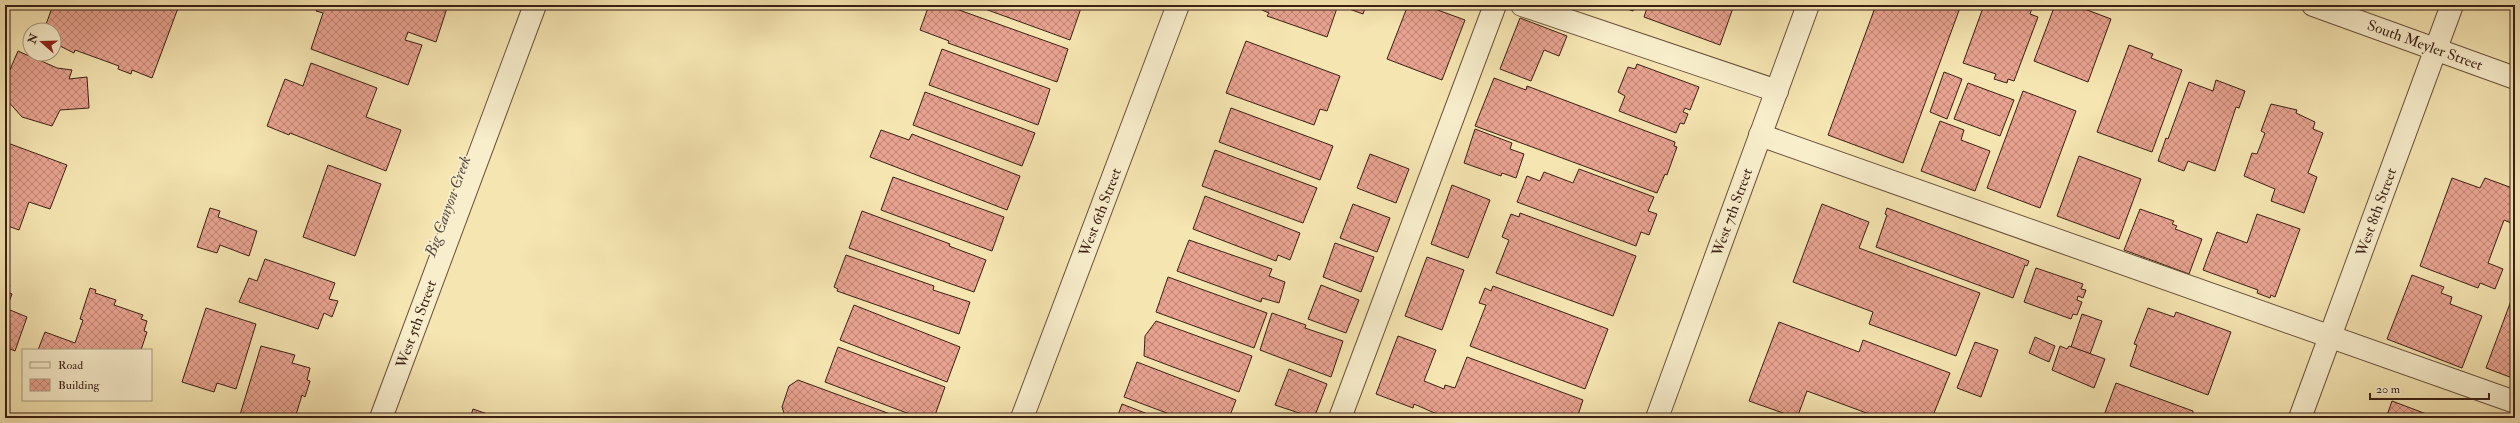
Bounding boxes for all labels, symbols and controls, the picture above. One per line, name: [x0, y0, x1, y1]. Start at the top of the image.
street label: South Meyler Street: [2365, 16, 2485, 75]
north arrow: [22, 22, 62, 62]
text: N: [25, 31, 41, 47]
water label: Big Canyon Creek: [420, 153, 476, 261]
street label: West 6th Street: [1075, 165, 1126, 260]
street label: West 7th Street: [1707, 165, 1757, 260]
street label: West 8th Street: [2351, 165, 2401, 260]
street label: West 5th Street: [391, 278, 441, 372]
legend: [22, 349, 152, 401]
text: Road: [58, 358, 83, 373]
scale bar: [2370, 375, 2489, 401]
text: Building: [58, 378, 101, 393]
text: 20 m: [2376, 382, 2401, 397]

